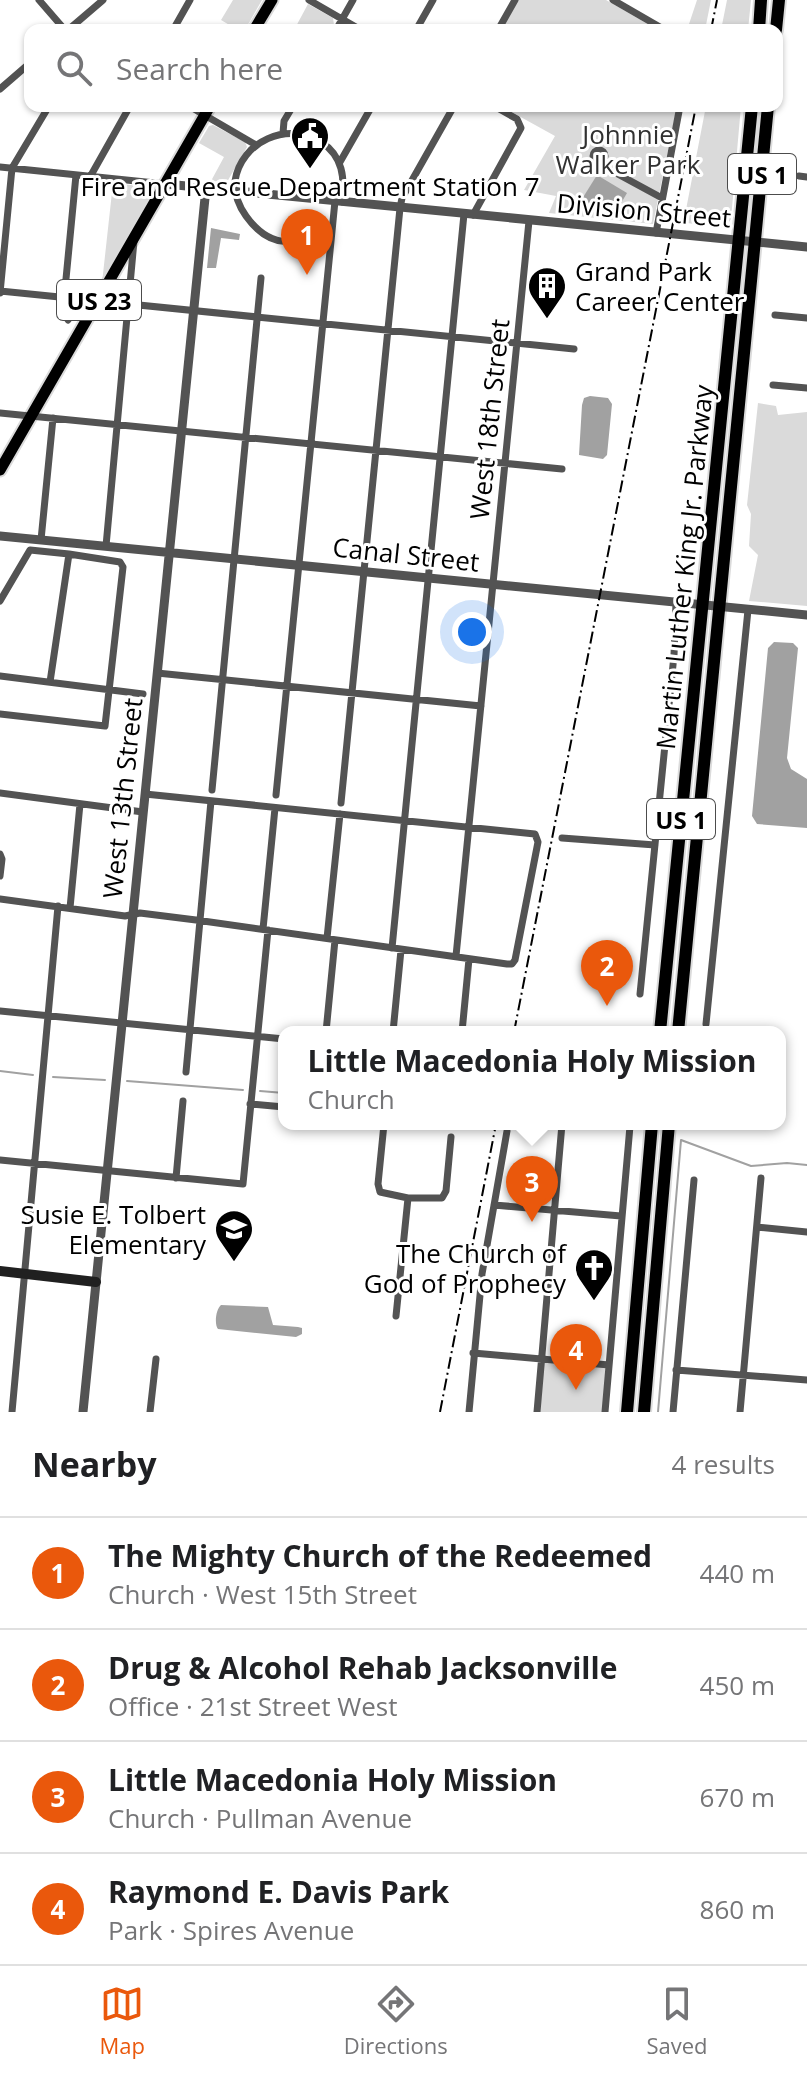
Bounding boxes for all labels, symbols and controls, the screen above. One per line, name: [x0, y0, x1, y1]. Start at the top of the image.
search box: [24, 24, 783, 112]
icon: search: [52, 46, 96, 90]
text: Search here: [116, 48, 283, 89]
public building icon: Fire and Rescue Department Station 7: [289, 115, 331, 170]
park label: Johnnie Walker Park: [555, 116, 701, 182]
road number: US 1: [728, 154, 796, 194]
place label: Fire and Rescue Department Station 7: [80, 168, 540, 204]
street label: Division Street: [555, 184, 733, 236]
pin: 1: [281, 209, 333, 275]
place label: Grand Park Career Center: [575, 253, 745, 319]
building icon: Grand Park Career Center: [526, 265, 568, 320]
road number: US 23: [57, 280, 141, 320]
street label: West 18th Street: [461, 317, 517, 521]
street label: Martin Luther King Jr. Parkway: [647, 382, 721, 751]
street label: Canal Street: [331, 528, 481, 580]
your location: [452, 612, 492, 652]
street label: West 13th Street: [94, 696, 150, 900]
road number: US 1: [647, 799, 715, 839]
pin: 2: [581, 940, 633, 1006]
popup: [278, 1026, 786, 1130]
text: Little Macedonia Holy Mission: [308, 1040, 756, 1081]
text: Church: [308, 1081, 395, 1117]
pin: 3: [506, 1156, 558, 1222]
place label: Susie E. Tolbert Elementary: [21, 1196, 207, 1262]
school or university icon: Susie E. Tolbert Elementary: [213, 1208, 255, 1263]
place label: The Church of God of Prophecy: [364, 1235, 567, 1301]
church icon: The Church of God of Prophecy: [573, 1247, 615, 1302]
pin: 4: [550, 1324, 602, 1390]
text: Nearby: [32, 1441, 157, 1487]
text: 4 results: [672, 1446, 775, 1482]
text: The Mighty Church of the Redeemed: [108, 1535, 652, 1576]
text: 1: [51, 1555, 65, 1591]
text: 440 m: [700, 1555, 775, 1591]
text: Church · West 15th Street: [108, 1576, 417, 1612]
text: Drug & Alcohol Rehab Jacksonville: [108, 1647, 617, 1688]
text: 2: [51, 1667, 65, 1703]
text: 450 m: [700, 1667, 775, 1703]
text: Office · 21st Street West: [108, 1688, 397, 1724]
text: Little Macedonia Holy Mission: [108, 1759, 557, 1800]
text: 3: [51, 1779, 65, 1815]
text: 670 m: [700, 1779, 775, 1815]
text: Church · Pullman Avenue: [108, 1800, 412, 1836]
text: Raymond E. Davis Park: [108, 1871, 449, 1912]
text: 4: [51, 1891, 65, 1927]
text: 860 m: [700, 1891, 775, 1927]
text: Park · Spires Avenue: [108, 1912, 354, 1948]
tab: Map: [99, 1982, 145, 2060]
tab: Directions: [344, 1982, 448, 2060]
tab: Saved: [646, 1982, 708, 2060]

